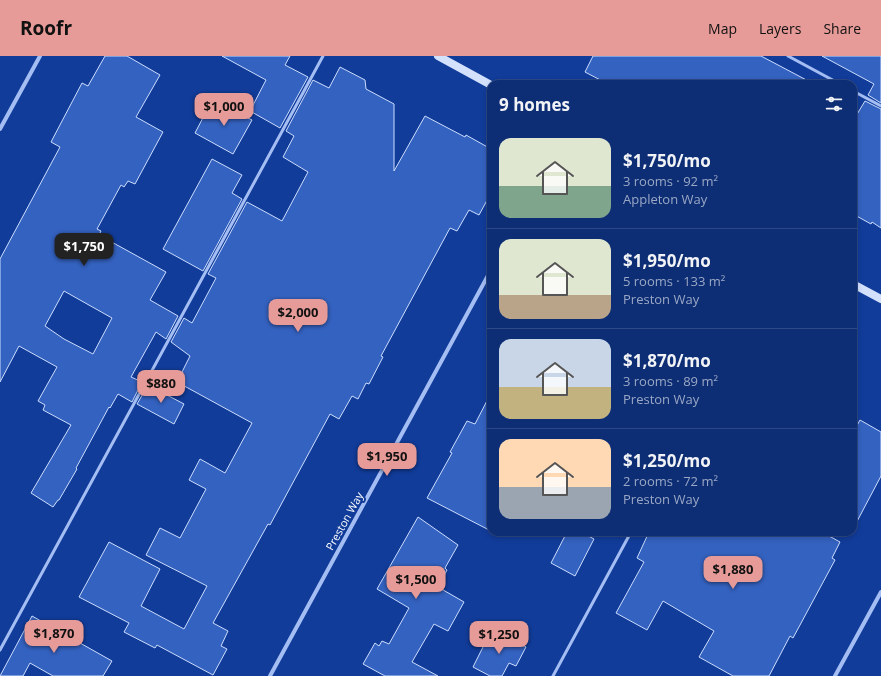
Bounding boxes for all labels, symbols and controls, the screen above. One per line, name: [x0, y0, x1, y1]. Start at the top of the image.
text: Roofr: [20, 15, 72, 41]
text: Map: [708, 19, 737, 38]
text: Layers: [759, 19, 801, 38]
text: Share: [823, 19, 861, 38]
pin: $1,000: [191, 93, 257, 127]
text: 9 homes: [499, 93, 570, 116]
icon: filters: [823, 93, 845, 115]
text: $1,000: [204, 97, 244, 115]
text: $1,750/mo: [623, 149, 711, 172]
icon: home: [531, 154, 579, 202]
text: 3 rooms · 92 m²: [623, 172, 718, 190]
text: Appleton Way: [623, 190, 707, 208]
pin: $1,750: [51, 233, 117, 267]
text: $1,750: [64, 237, 104, 255]
text: $1,950/mo: [623, 249, 711, 272]
icon: home: [531, 255, 579, 303]
text: 5 rooms · 133 m²: [623, 272, 725, 290]
text: Preston Way: [623, 290, 699, 308]
pin: $2,000: [265, 299, 331, 333]
text: $2,000: [278, 303, 318, 321]
text: $1,870/mo: [623, 349, 711, 372]
icon: home: [531, 355, 579, 403]
pin: $880: [137, 370, 185, 404]
text: 3 rooms · 89 m²: [623, 372, 718, 390]
text: $880: [146, 374, 176, 392]
text: Preston Way: [623, 390, 699, 408]
pin: $1,950: [354, 443, 420, 477]
text: $1,950: [367, 447, 407, 465]
text: $1,250/mo: [623, 449, 711, 472]
icon: home: [531, 455, 579, 503]
text: 2 rooms · 72 m²: [623, 472, 718, 490]
street label: Preston Way: [322, 489, 366, 553]
text: Preston Way: [623, 490, 699, 508]
pin: $1,880: [700, 556, 766, 590]
text: $1,880: [713, 560, 753, 578]
pin: $1,500: [383, 566, 449, 600]
text: $1,500: [396, 570, 436, 588]
pin: $1,870: [21, 620, 87, 654]
pin: $1,250: [466, 621, 532, 655]
text: $1,870: [34, 624, 74, 642]
text: $1,250: [479, 625, 519, 643]

